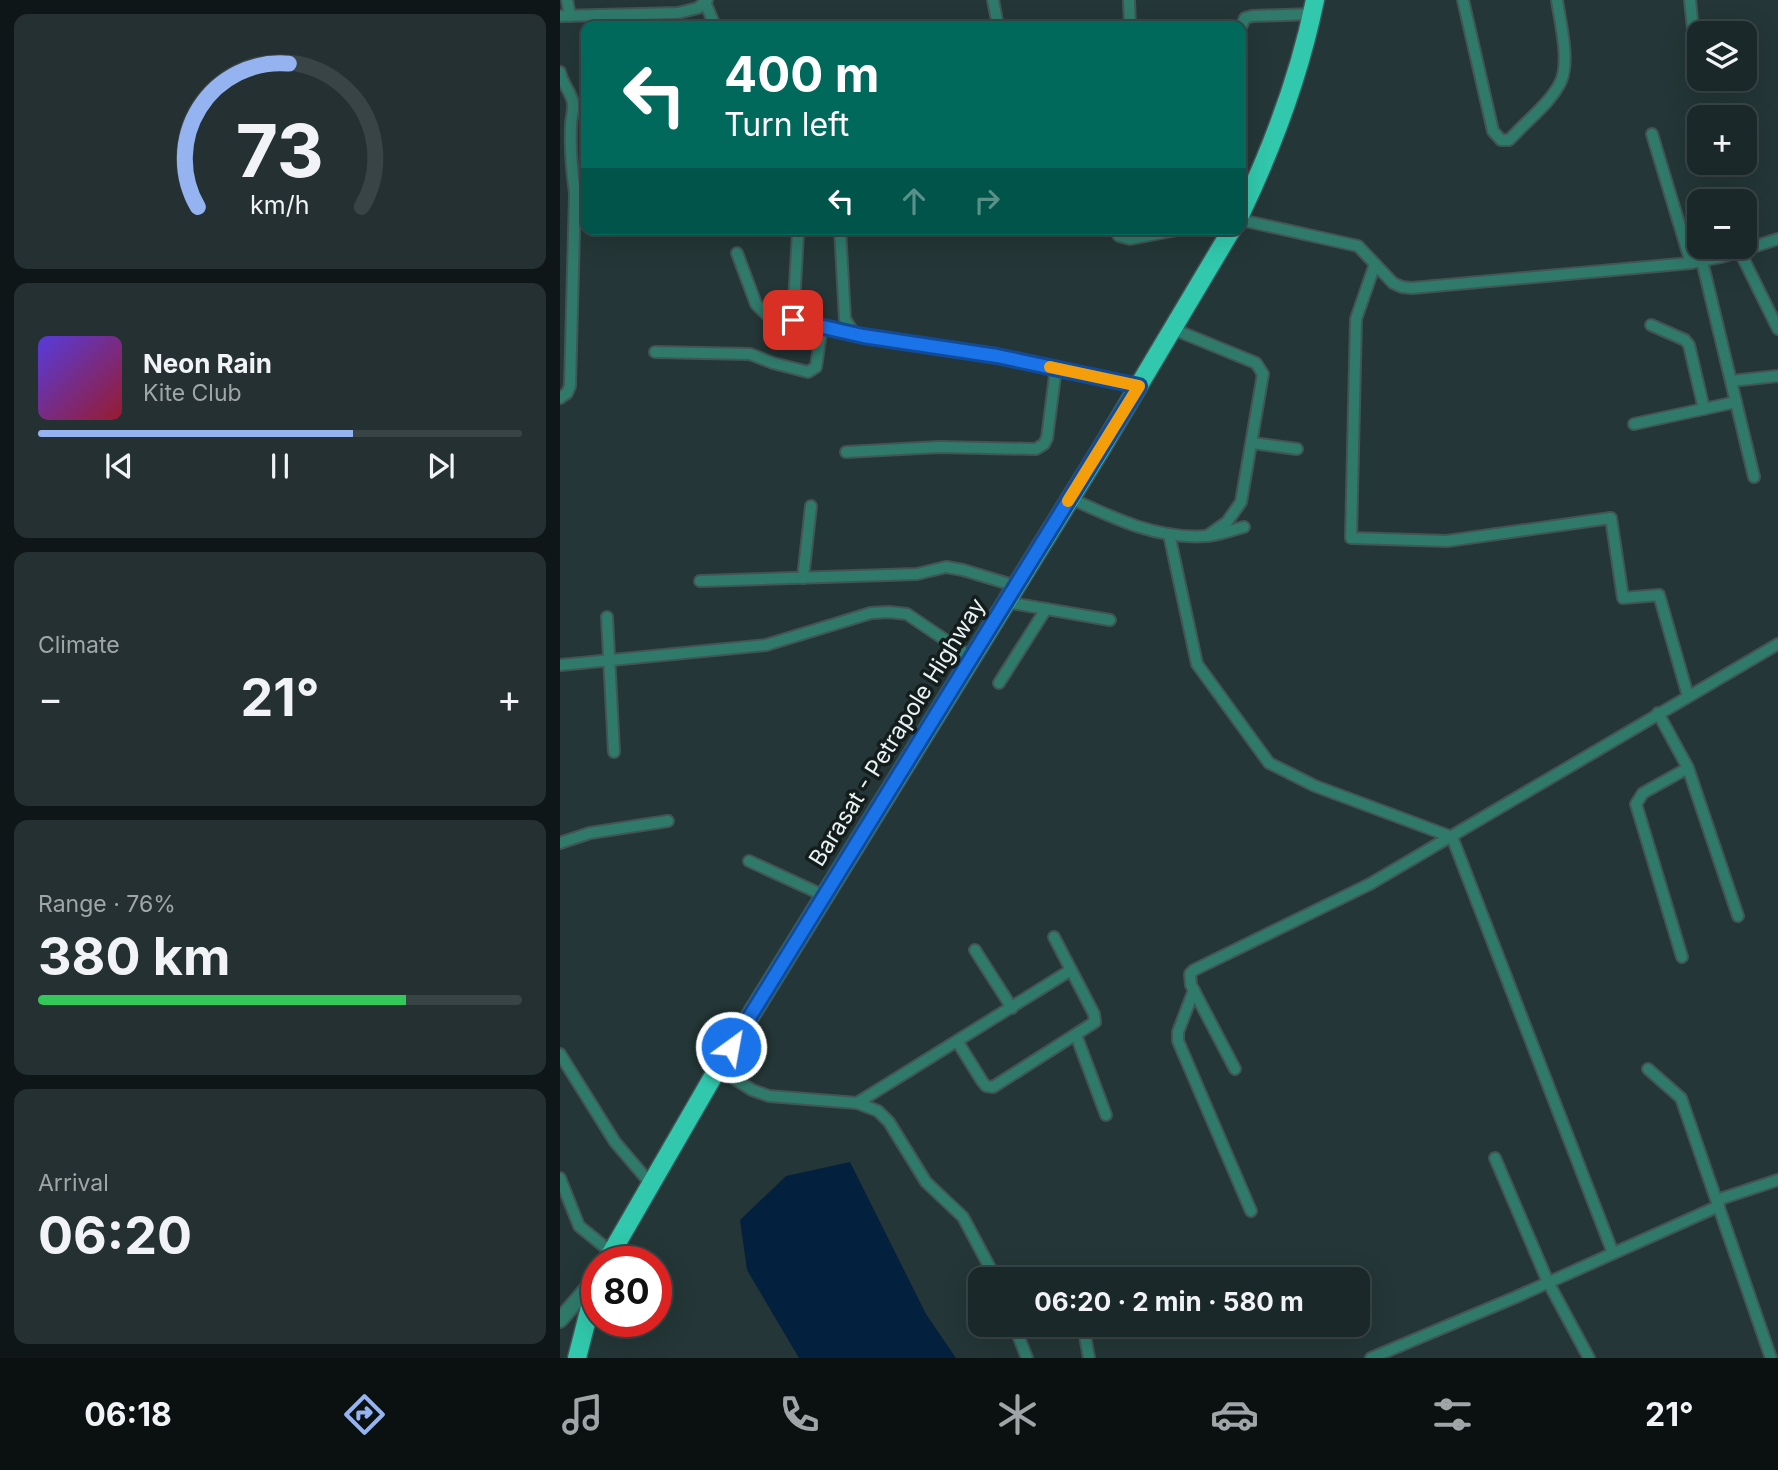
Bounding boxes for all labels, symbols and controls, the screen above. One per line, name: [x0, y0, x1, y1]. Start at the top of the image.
map controls: [1687, 21, 1757, 259]
button: layers: [1687, 21, 1757, 91]
text: 400 m: [724, 45, 880, 104]
icon: left: [609, 49, 700, 140]
text: Turn left: [724, 105, 849, 144]
button: +: [1687, 105, 1757, 175]
text: 73: [236, 107, 324, 196]
icon: left: [822, 182, 860, 220]
icon: ahead: [895, 182, 933, 220]
icon: right: [968, 182, 1006, 220]
button: −: [1687, 189, 1757, 259]
text: km/h: [250, 190, 310, 220]
pin: [763, 290, 823, 350]
icon: arrive: [774, 301, 812, 339]
text: Neon Rain: [143, 348, 272, 379]
text: Kite Club: [143, 379, 242, 407]
icon: previous: [100, 447, 138, 485]
icon: pause: [261, 447, 299, 485]
icon: next: [422, 447, 460, 485]
street label: Barasat - Petrapole Highway: [803, 593, 991, 871]
text: Climate: [38, 631, 120, 659]
text: 21°: [240, 666, 320, 729]
text: −: [38, 675, 63, 721]
text: +: [497, 675, 522, 721]
text: Range · 76%: [38, 890, 176, 918]
text: 380 km: [38, 925, 230, 988]
position arrow: [694, 1010, 768, 1084]
text: Arrival: [38, 1169, 109, 1197]
text: 06:20: [38, 1204, 192, 1267]
speed limit sign: 80: [581, 1246, 672, 1337]
text: 06:20 · 2 min · 580 m: [1034, 1286, 1304, 1317]
icon: directions: [340, 1390, 389, 1439]
icon: music: [558, 1390, 607, 1439]
icon: phone: [775, 1390, 824, 1439]
icon: climate: [993, 1390, 1042, 1439]
icon: car: [1210, 1390, 1259, 1439]
icon: filters: [1428, 1390, 1477, 1439]
text: 06:18: [84, 1395, 172, 1434]
text: 21°: [1645, 1395, 1694, 1434]

